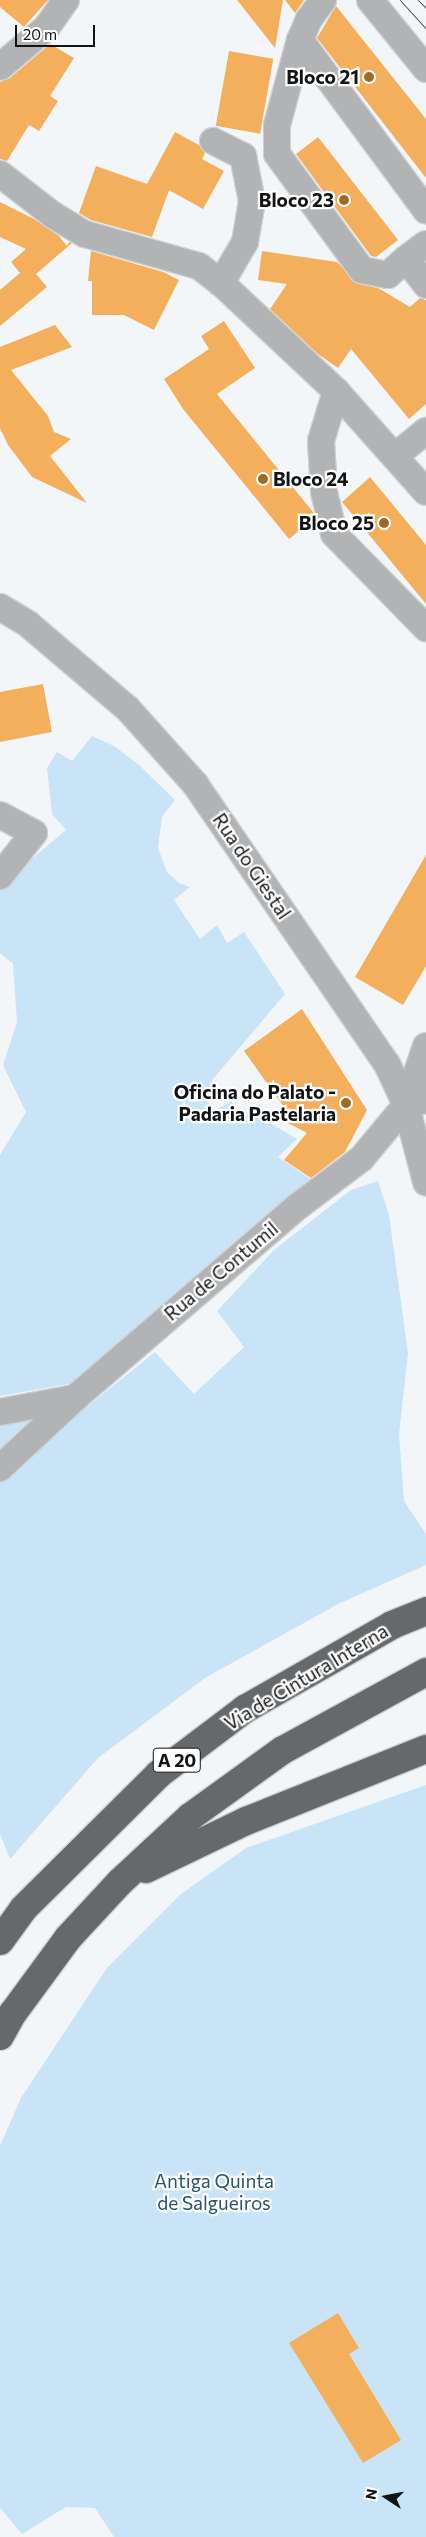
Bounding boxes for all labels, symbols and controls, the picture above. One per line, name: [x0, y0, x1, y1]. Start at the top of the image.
scale bar: [18, 15, 98, 47]
text: 20 m: [23, 25, 57, 43]
place label: Bloco 21: [286, 66, 359, 88]
marker: Bloco 21: [363, 71, 375, 83]
place label: Bloco 23: [259, 189, 334, 211]
marker: Bloco 23: [338, 194, 350, 206]
place label: Bloco 24: [273, 468, 349, 490]
marker: Bloco 24: [257, 473, 269, 485]
place label: Bloco 25: [299, 512, 374, 534]
marker: Bloco 25: [378, 517, 390, 529]
street label: Rua do Giestal: [208, 809, 296, 923]
place label: Oficina do Palato - Padaria Pastelaria: [174, 1081, 336, 1125]
marker: Oficina do Palato - Padaria Pastelaria: [340, 1097, 352, 1109]
street label: Rua de Contumil: [160, 1217, 282, 1325]
street label: Via de Cintura Interna: [220, 1619, 392, 1735]
road number: A 20: [152, 1744, 202, 1776]
park label: Antiga Quinta de Salgueiros: [154, 2170, 274, 2214]
north arrow: [361, 2472, 411, 2522]
text: N: [361, 2487, 380, 2501]

